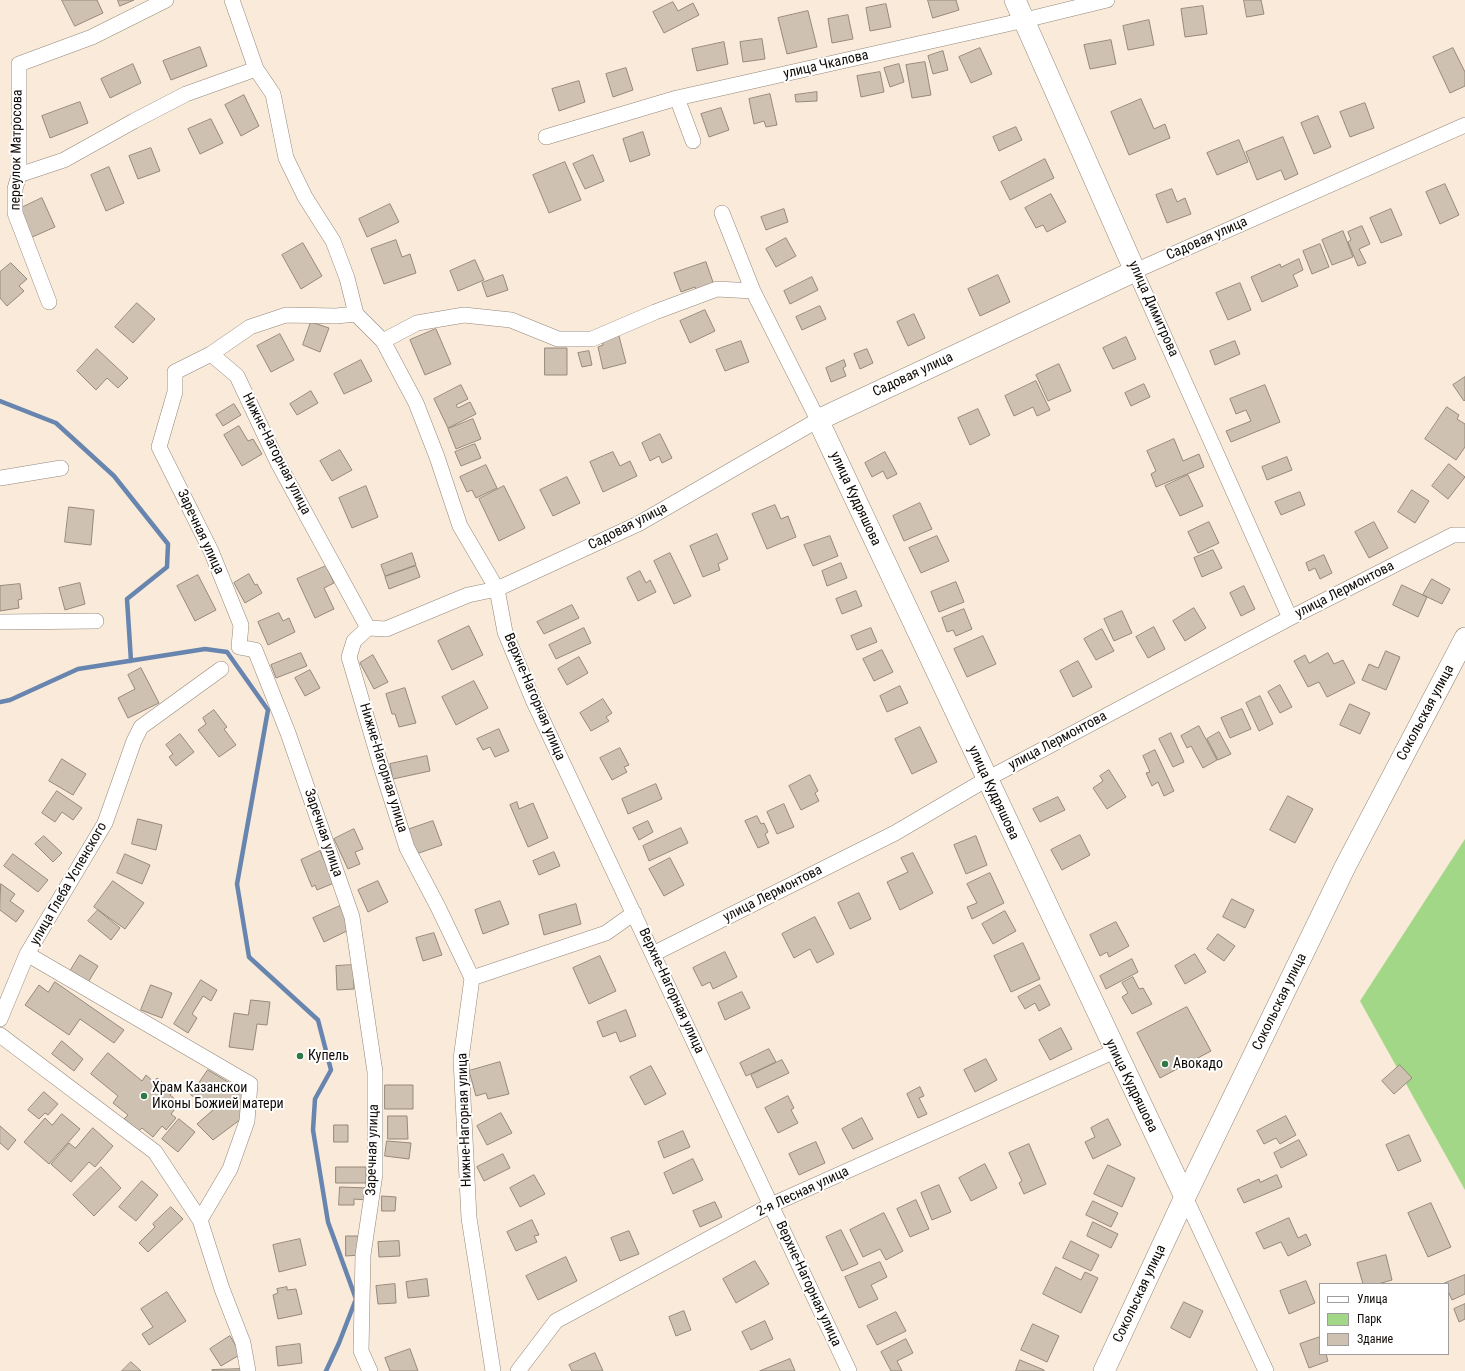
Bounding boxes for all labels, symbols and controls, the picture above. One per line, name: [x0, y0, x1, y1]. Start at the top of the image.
street label: улица Чкалова: [782, 47, 870, 83]
street label: переулок Матросова: [8, 89, 26, 211]
street label: Садовая улица: [1164, 214, 1250, 264]
street label: улица Димитрова: [1124, 258, 1182, 360]
street label: Садовая улица: [870, 349, 956, 401]
street label: Нижне-Нагорная улица: [238, 390, 314, 518]
street label: улица Кудряшова: [826, 449, 884, 549]
street label: Заречная улица: [173, 487, 227, 577]
street label: Садовая улица: [586, 500, 670, 554]
street label: улица Лермонтова: [1293, 558, 1397, 622]
street label: Верхне-Нагорная улица: [500, 631, 568, 763]
street label: Сокольская улица: [1394, 662, 1458, 764]
street label: Нижне-Нагорная улица: [355, 701, 411, 835]
street label: улица Лермонтова: [1006, 708, 1110, 774]
street label: улица Кудряшова: [964, 743, 1022, 843]
street label: Заречная улица: [300, 787, 346, 879]
street label: улица Глеба Успенского: [27, 819, 111, 949]
street label: улица Лермонтова: [721, 862, 825, 926]
street label: Верхне-Нагорная улица: [635, 926, 707, 1056]
street label: Сокольская улица: [1249, 951, 1311, 1053]
street label: улица Кудряшова: [1101, 1037, 1161, 1135]
place label: Купель: [308, 1048, 349, 1064]
marker: Купель: [295, 1051, 305, 1061]
street label: Нижне-Нагорная улица: [454, 1053, 476, 1187]
place label: Авокадо: [1173, 1056, 1223, 1072]
marker: Авокадо: [1160, 1059, 1170, 1069]
place label: Храм Казанскои Иконы Божией матери: [152, 1080, 284, 1112]
marker: Храм Казанскои Иконы Божией матери: [139, 1091, 149, 1101]
street label: Заречная улица: [363, 1104, 383, 1196]
street label: 2-я Лесная улица: [754, 1163, 852, 1221]
street label: Верхне-Нагорная улица: [772, 1219, 844, 1349]
street label: Сокольская улица: [1110, 1242, 1170, 1346]
legend: [1319, 1283, 1449, 1355]
text: Улица: [1357, 1292, 1387, 1306]
text: Парк: [1357, 1312, 1382, 1326]
text: Здание: [1357, 1332, 1393, 1346]

